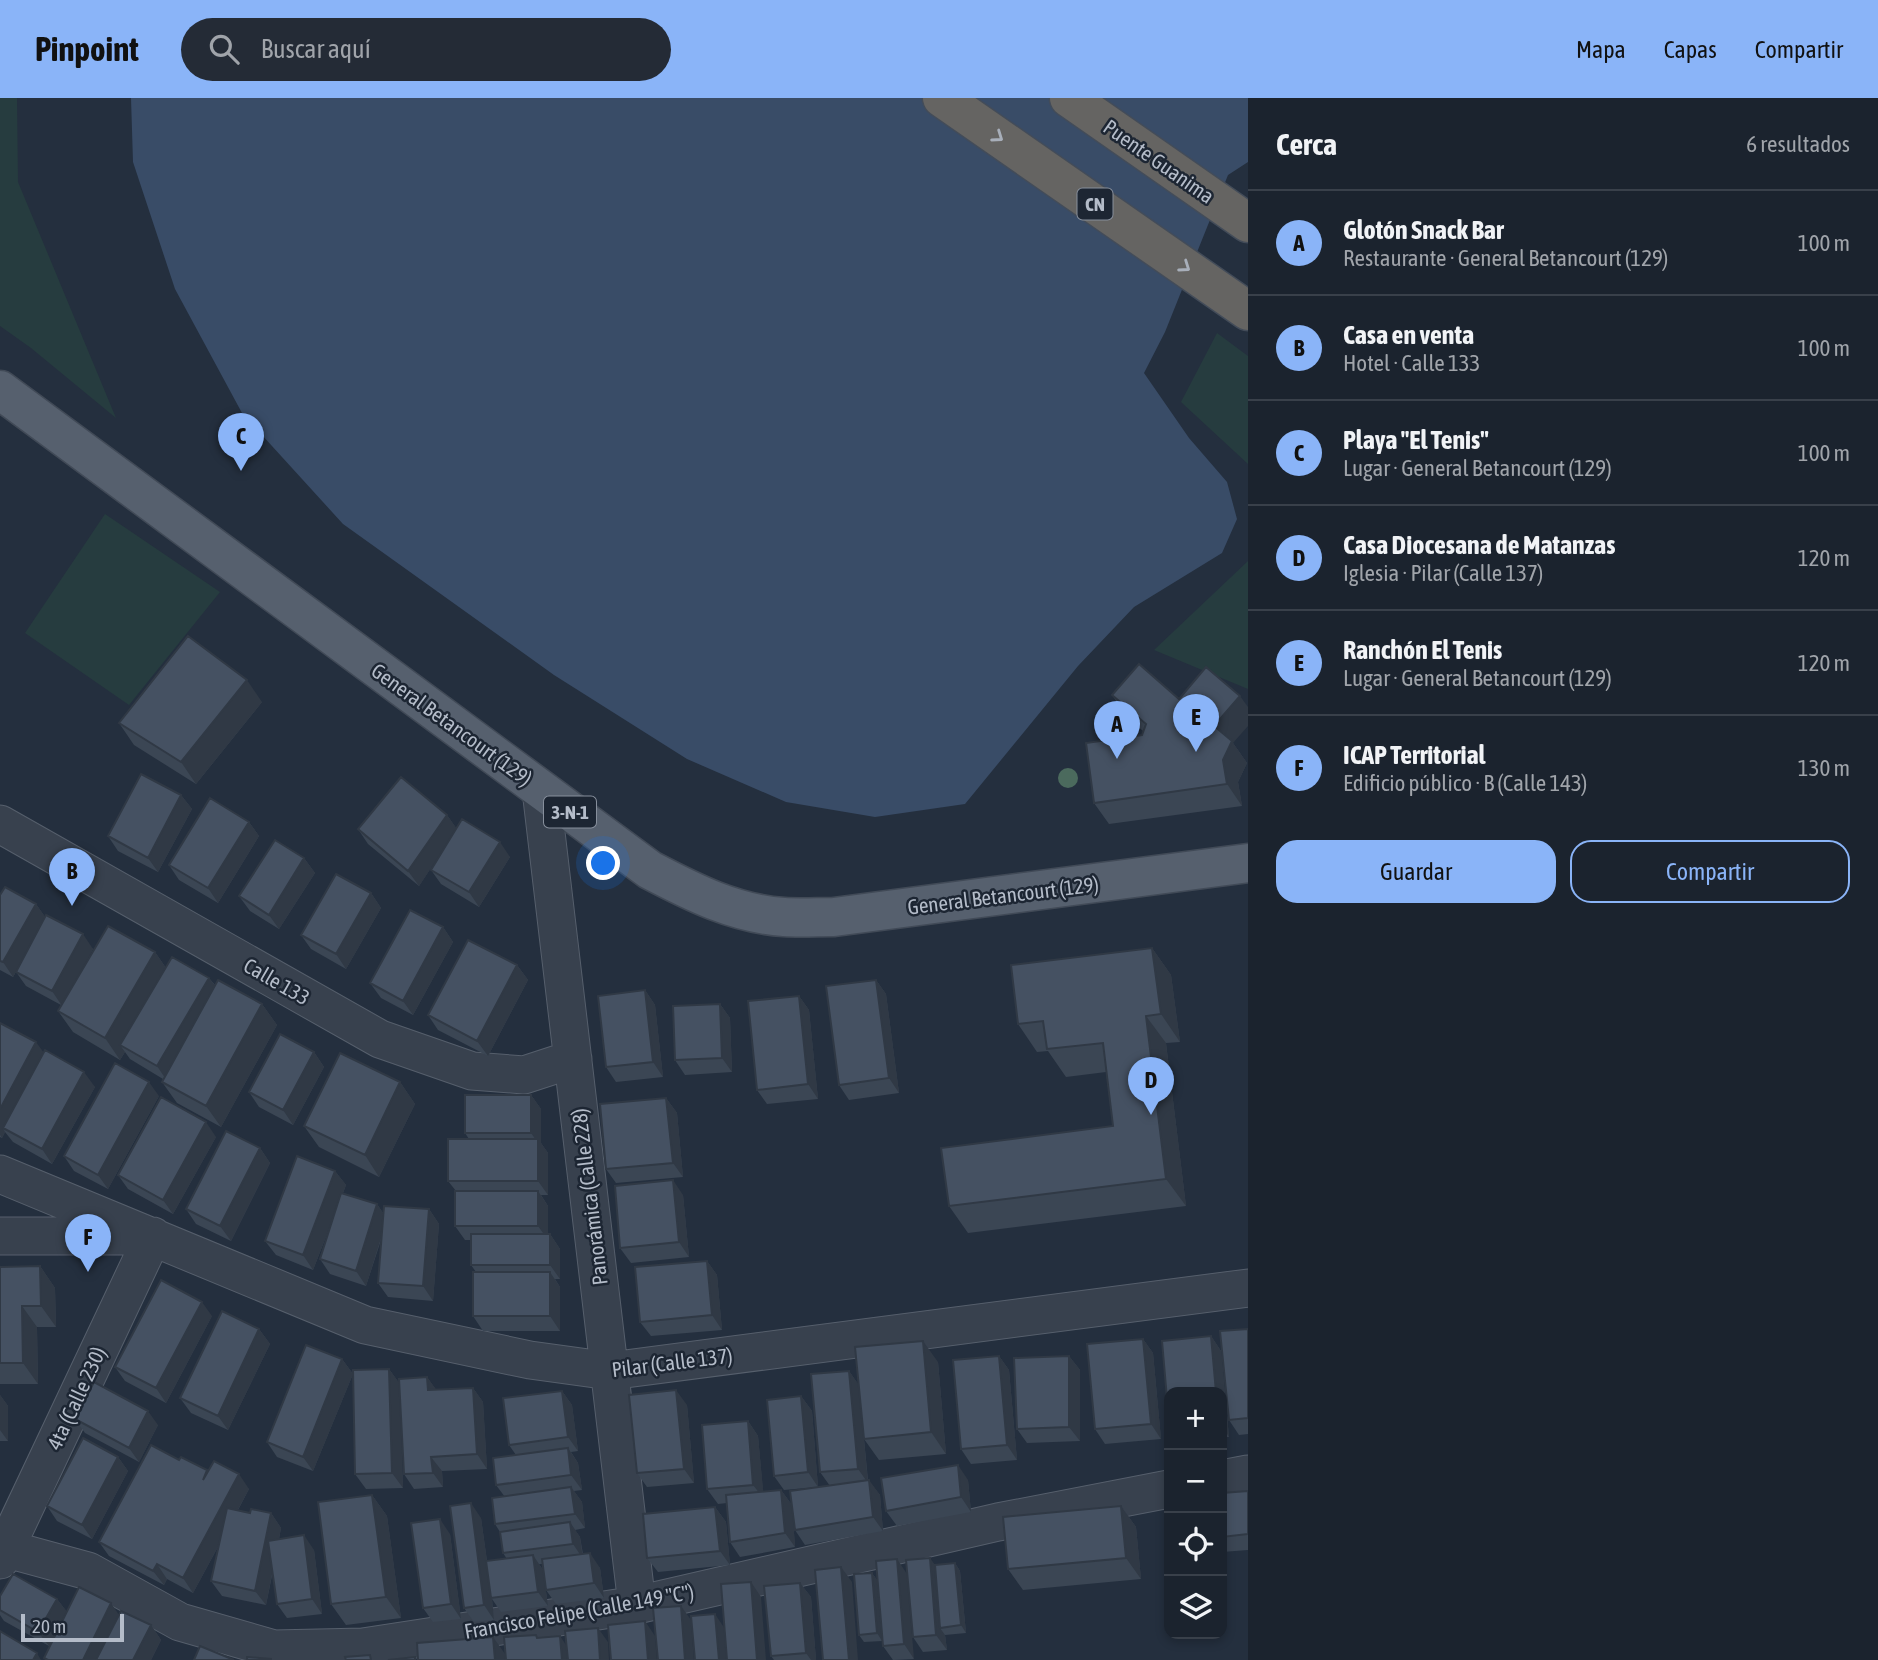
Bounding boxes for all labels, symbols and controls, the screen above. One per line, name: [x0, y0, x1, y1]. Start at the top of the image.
search box: [181, 18, 671, 81]
text: Pinpoint: [35, 30, 139, 68]
icon: search: [205, 30, 243, 68]
text: Buscar aquí: [261, 34, 371, 64]
text: Mapa: [1576, 36, 1626, 63]
text: Capas: [1664, 36, 1717, 63]
text: Compartir: [1755, 36, 1843, 63]
street label: Puente Guanima: [1099, 114, 1219, 208]
text: Cerca: [1276, 127, 1337, 161]
one-way arrow: [990, 129, 1003, 141]
text: 6 resultados: [1746, 131, 1850, 157]
road number: CN: [1078, 188, 1112, 220]
text: Glotón Snack Bar: [1343, 215, 1504, 245]
text: A: [1293, 230, 1305, 256]
text: 100 m: [1798, 230, 1850, 256]
text: Restaurante · General Betancourt (129): [1343, 245, 1668, 271]
one-way arrow: [1177, 259, 1190, 271]
text: Casa en venta: [1343, 320, 1474, 350]
text: B: [1294, 335, 1304, 361]
text: 100 m: [1798, 335, 1850, 361]
text: Hotel · Calle 133: [1343, 350, 1480, 376]
pin: C: [218, 413, 264, 471]
text: Playa "El Tenis": [1343, 425, 1489, 455]
text: C: [1294, 440, 1304, 466]
text: 100 m: [1798, 440, 1850, 466]
text: Lugar · General Betancourt (129): [1343, 455, 1612, 481]
text: Casa Diocesana de Matanzas: [1343, 530, 1615, 560]
text: D: [1293, 545, 1305, 571]
text: 120 m: [1798, 545, 1850, 571]
text: Iglesia · Pilar (Calle 137): [1343, 560, 1543, 586]
text: Ranchón El Tenis: [1343, 635, 1502, 665]
text: E: [1294, 650, 1304, 676]
text: 120 m: [1798, 650, 1850, 676]
street label: General Betancourt (129): [367, 658, 537, 790]
text: Lugar · General Betancourt (129): [1343, 665, 1612, 691]
pin: E: [1173, 694, 1219, 752]
pin: A: [1094, 701, 1140, 759]
text: ICAP Territorial: [1343, 740, 1485, 770]
text: F: [1294, 755, 1304, 781]
text: 130 m: [1798, 755, 1850, 781]
text: Edificio público · B (Calle 143): [1343, 770, 1587, 796]
road number: 3-N-1: [544, 796, 596, 828]
button: Guardar: [1276, 840, 1556, 903]
button: Compartir: [1570, 840, 1850, 903]
your location: [586, 846, 620, 880]
pin: B: [49, 848, 95, 906]
street label: General Betancourt (129): [906, 871, 1100, 919]
street label: Calle 133: [240, 953, 314, 1009]
pin: D: [1128, 1057, 1174, 1115]
street label: Panorámica (Calle 228): [566, 1107, 612, 1287]
pin: F: [65, 1214, 111, 1272]
street label: 4ta (Calle 230): [42, 1343, 110, 1453]
street label: Pilar (Calle 137): [610, 1343, 734, 1381]
map controls: [1164, 1387, 1227, 1639]
button: +: [1164, 1387, 1227, 1450]
button: −: [1164, 1450, 1227, 1513]
button: locate: [1164, 1513, 1227, 1576]
button: layers: [1164, 1576, 1227, 1639]
street label: Francisco Felipe (Calle 149 "C"): [462, 1579, 696, 1643]
scale bar: [21, 1611, 124, 1643]
text: 20 m: [32, 1615, 66, 1637]

